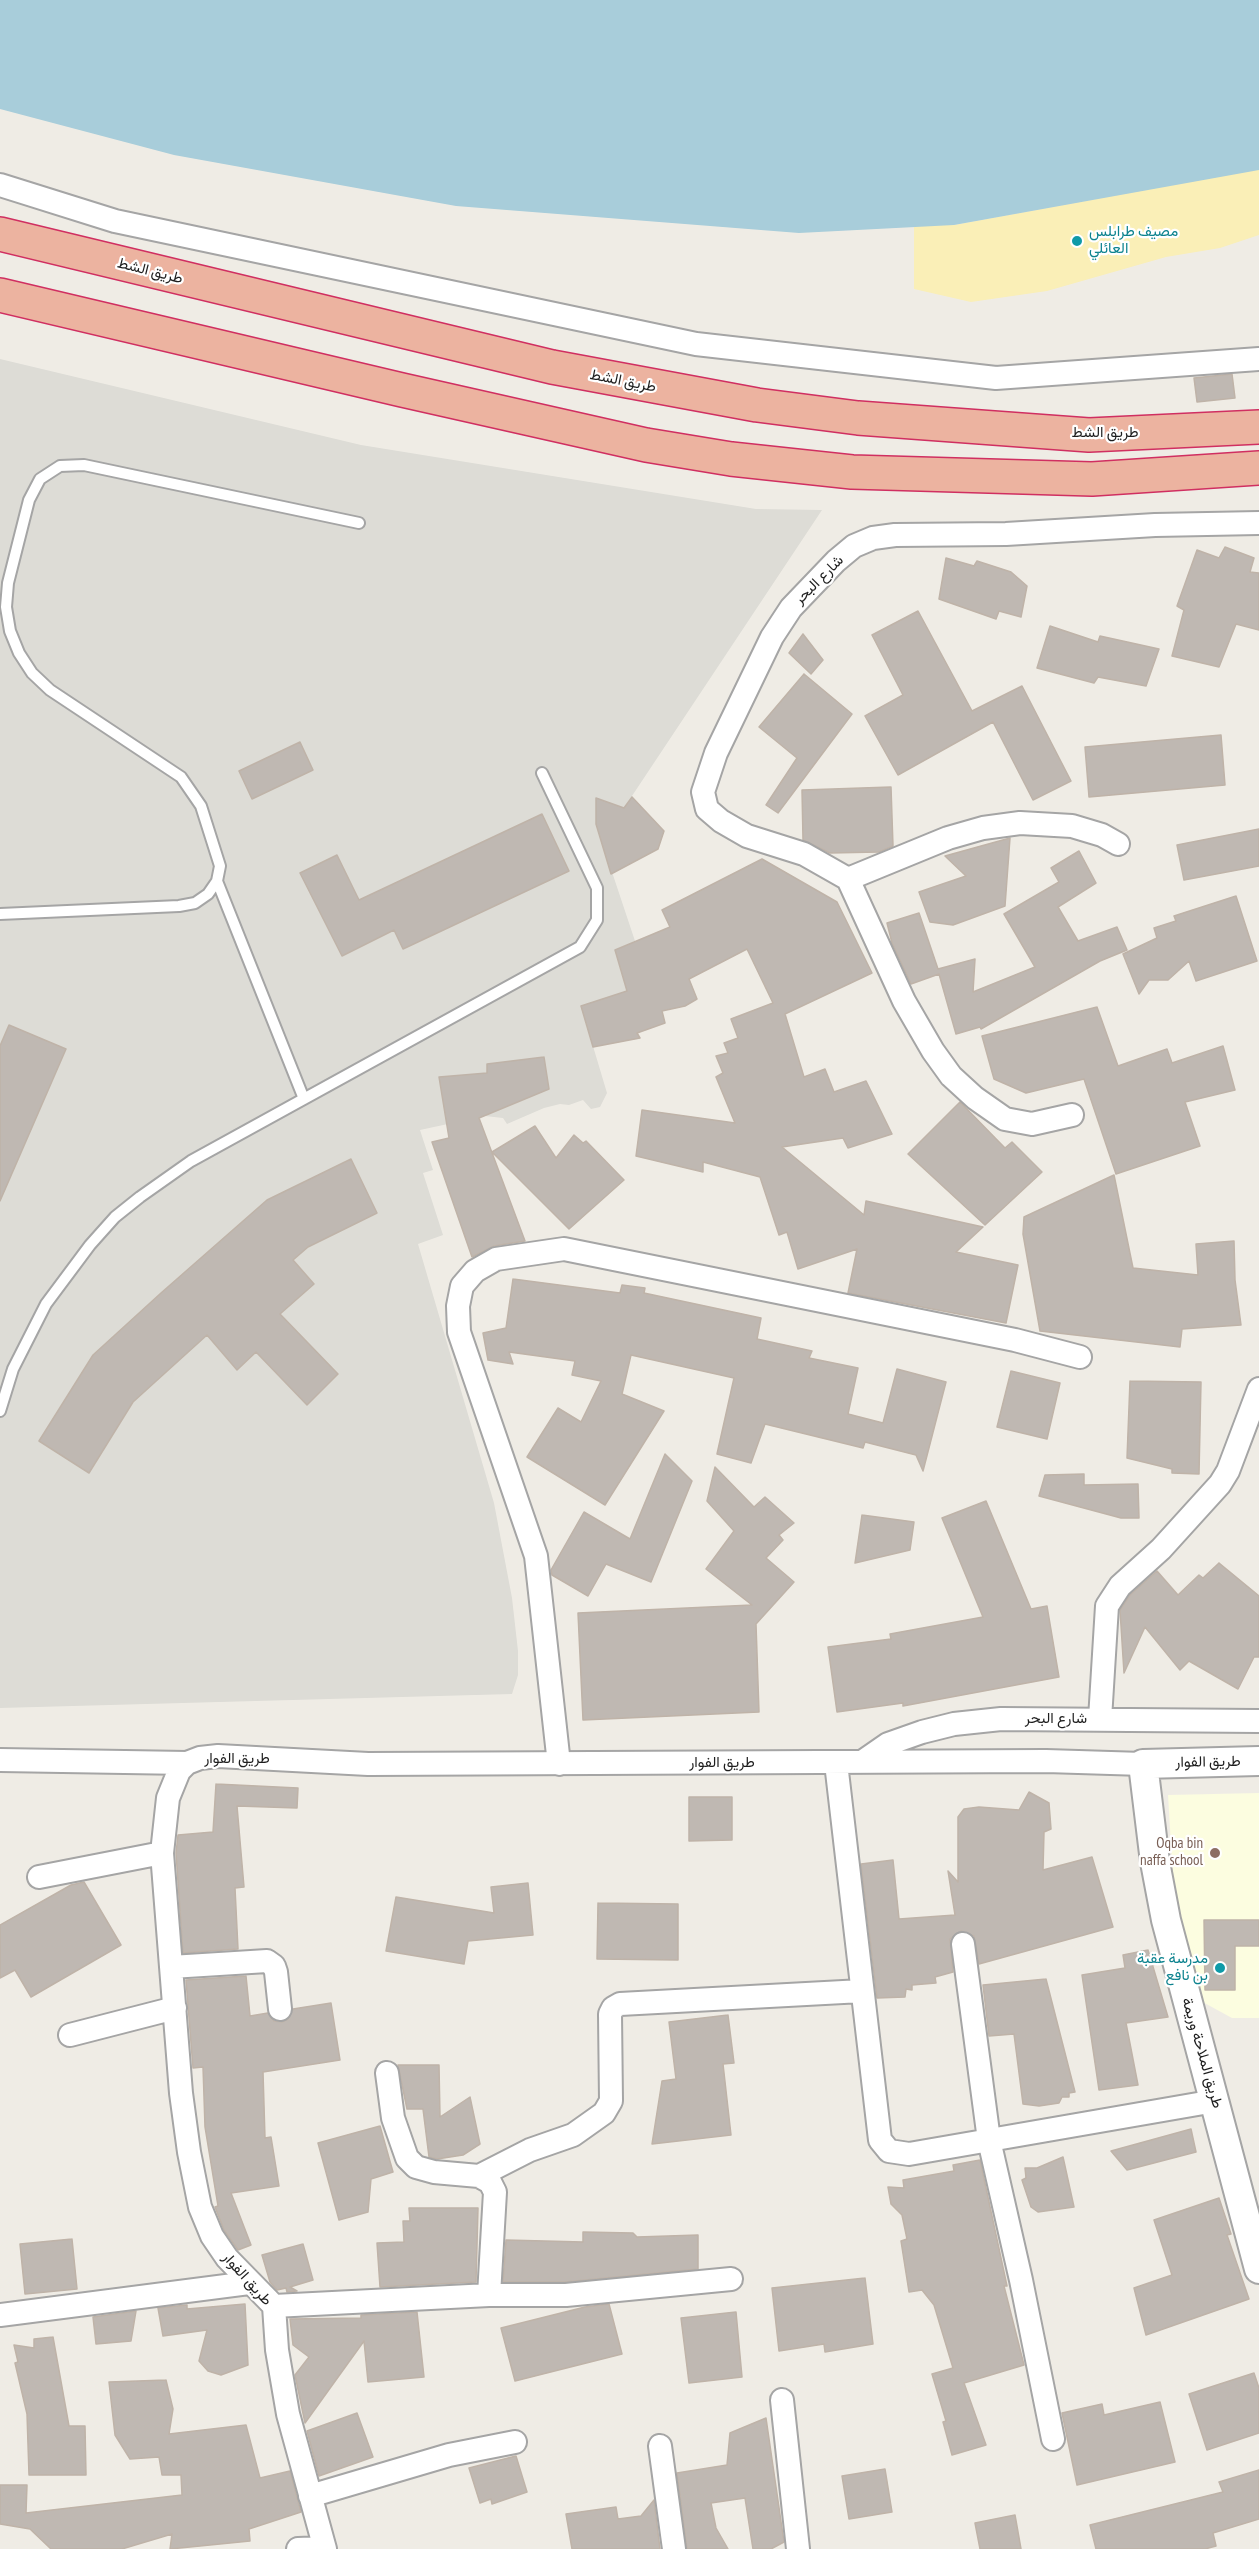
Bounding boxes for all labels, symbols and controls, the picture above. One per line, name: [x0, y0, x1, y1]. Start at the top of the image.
place label: مصيف طرابلس العائلي: [1089, 223, 1178, 258]
marker: مصيف طرابلس العائلي: [1070, 234, 1084, 248]
street label: طريق الشط: [115, 254, 185, 288]
street label: طريق الشط: [588, 366, 658, 396]
street label: طريق الشط: [1072, 424, 1138, 442]
street label: شارع البحر: [791, 552, 847, 608]
street label: شارع البحر: [1025, 1710, 1087, 1728]
street label: طريق الفوار: [204, 1750, 270, 1768]
street label: طريق الفوار: [1175, 1752, 1241, 1772]
street label: طريق الفوار: [689, 1754, 755, 1772]
place label: Oqba bin naffa school: [1140, 1835, 1203, 1870]
marker: Oqba bin naffa school: [1208, 1846, 1222, 1860]
place label: مدرسة عقبة بن نافع: [1137, 1950, 1208, 1985]
marker: مدرسة عقبة بن نافع: [1213, 1961, 1227, 1975]
street label: طريق الملاحة وريمة: [1178, 1996, 1226, 2110]
street label: طريق الفوار: [218, 2249, 276, 2309]

